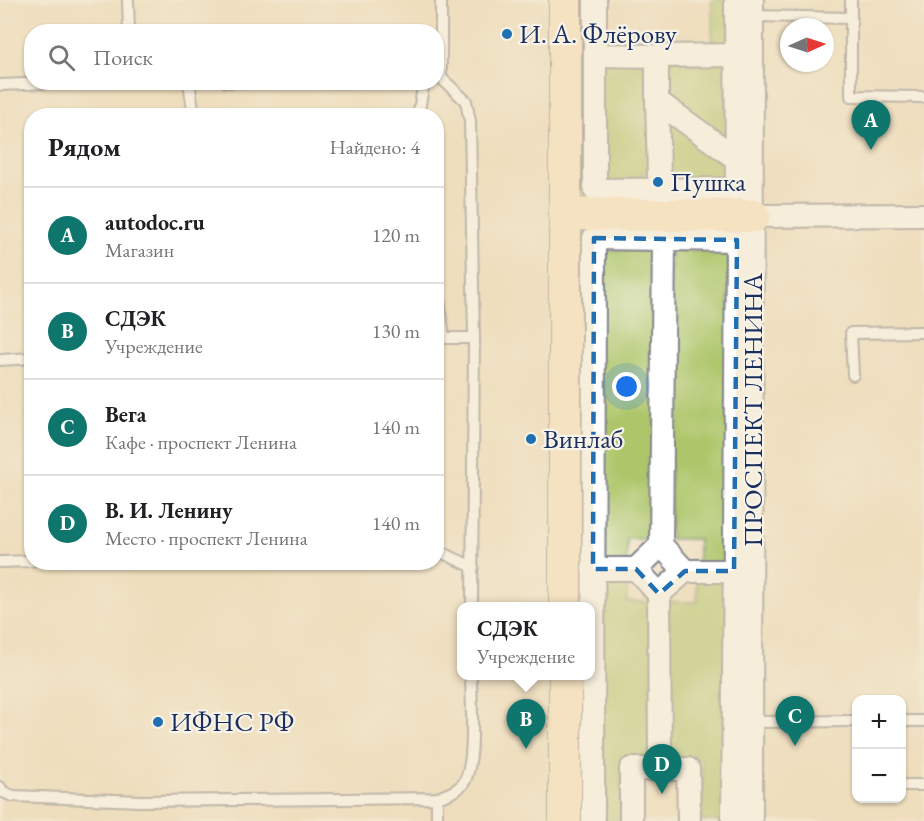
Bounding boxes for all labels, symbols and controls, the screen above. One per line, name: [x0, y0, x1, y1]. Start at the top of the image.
place label: И. А. Флёрову: [519, 16, 677, 51]
north arrow: [780, 18, 834, 72]
search box: [24, 24, 444, 90]
marker: И. А. Флёрову: [500, 27, 514, 41]
icon: search: [45, 41, 78, 74]
text: Поиск: [93, 43, 153, 72]
pin: A: [852, 100, 890, 150]
text: Рядом: [48, 130, 121, 164]
text: Найдено: 4: [329, 134, 420, 160]
place label: Пушка: [670, 164, 746, 199]
marker: Пушка: [651, 175, 665, 189]
text: autodoc.ru: [105, 208, 205, 237]
text: A: [60, 222, 75, 248]
text: 120 m: [372, 222, 420, 248]
text: Магазин: [105, 237, 174, 263]
street label: ПРОСПЕКТ ЛЕНИНА: [735, 272, 770, 547]
text: СДЭК: [105, 304, 166, 333]
text: B: [61, 318, 74, 344]
text: 130 m: [372, 318, 420, 344]
text: Учреждение: [105, 333, 203, 359]
your location: [612, 372, 641, 401]
text: Вега: [105, 400, 146, 429]
text: C: [60, 414, 75, 440]
text: 140 m: [372, 414, 420, 440]
place label: Винлаб: [543, 421, 623, 456]
text: Кафе · проспект Ленина: [105, 429, 297, 455]
marker: Винлаб: [524, 432, 538, 446]
text: В. И. Ленину: [105, 496, 233, 525]
text: D: [60, 510, 75, 536]
text: 140 m: [372, 510, 420, 536]
text: Место · проспект Ленина: [105, 525, 308, 551]
popup: [457, 602, 595, 680]
text: СДЭК: [477, 614, 538, 643]
text: Учреждение: [477, 643, 575, 669]
map controls: [852, 695, 906, 803]
button: +: [852, 695, 906, 749]
pin: C: [776, 696, 814, 746]
pin: B: [506, 700, 546, 749]
place label: ИФНС РФ: [170, 704, 294, 739]
marker: ИФНС РФ: [151, 715, 165, 729]
pin: D: [642, 744, 682, 794]
button: −: [852, 749, 906, 803]

